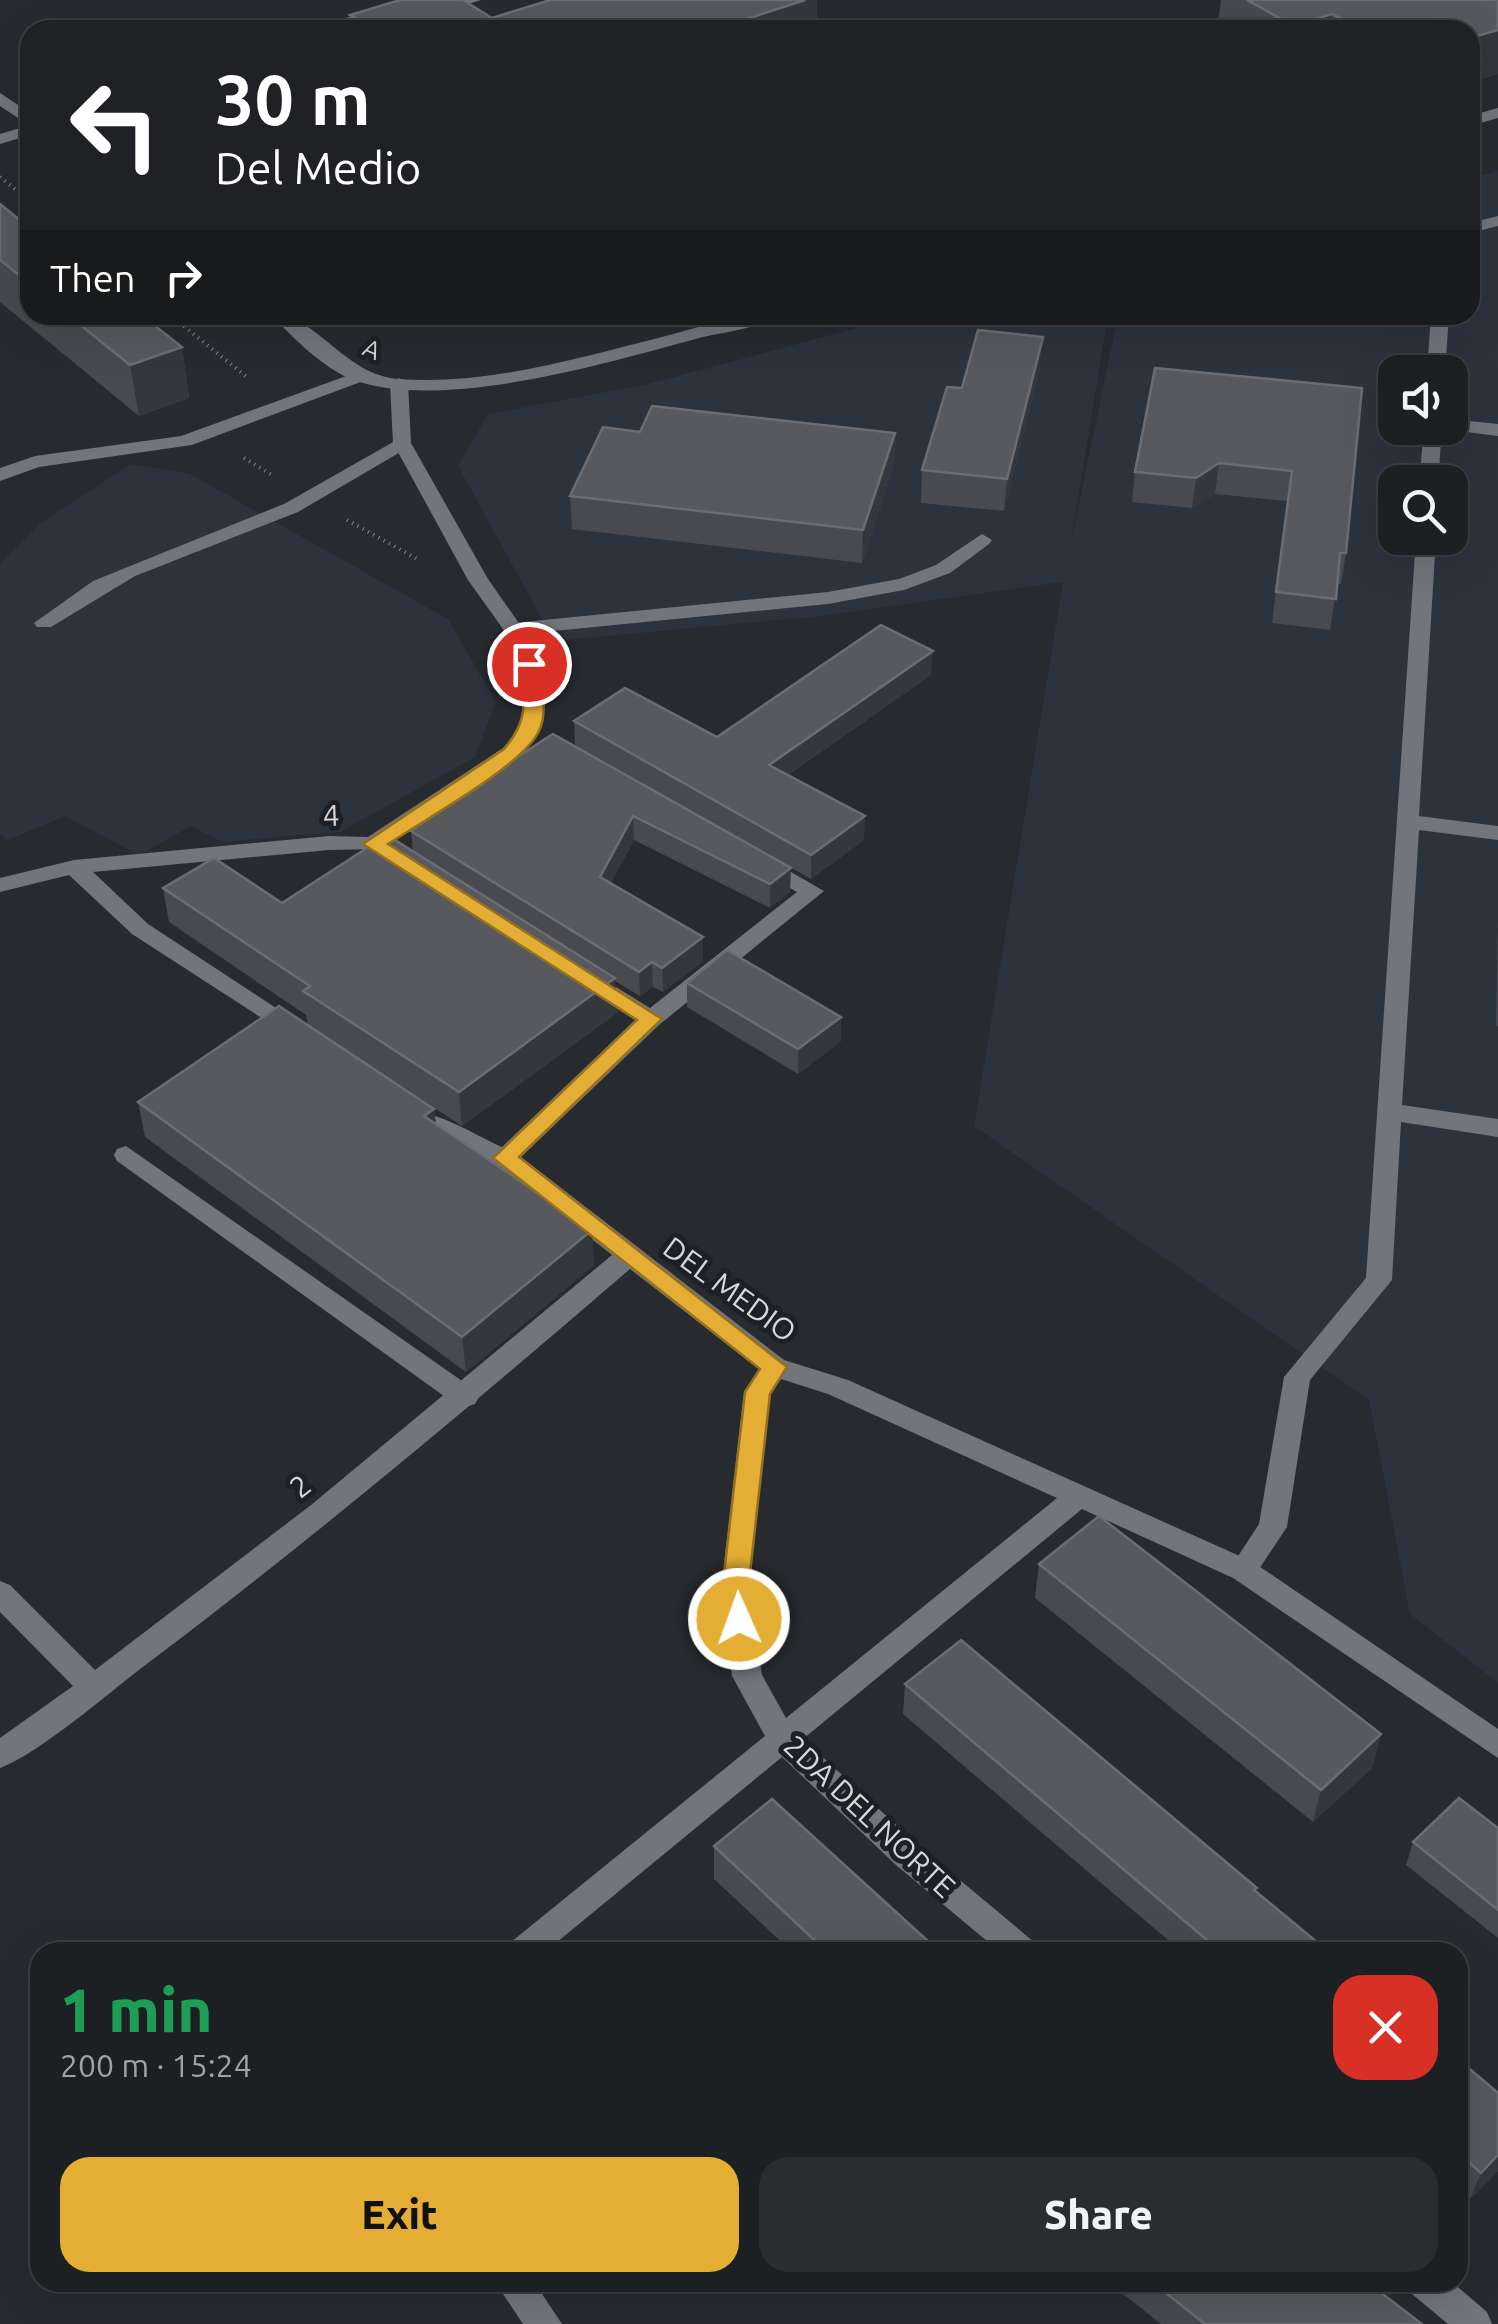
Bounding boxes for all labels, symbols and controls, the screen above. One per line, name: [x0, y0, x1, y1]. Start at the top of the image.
icon: left: [50, 60, 180, 190]
text: 30 m: [215, 60, 371, 138]
text: Del Medio: [215, 142, 421, 193]
icon: right: [156, 250, 211, 305]
text: Then: [50, 257, 136, 299]
street label: A: [359, 333, 385, 365]
map controls: [1378, 355, 1468, 555]
button: sound: [1378, 355, 1468, 445]
button: search: [1378, 465, 1468, 555]
pin: [487, 622, 572, 707]
icon: arrive: [502, 637, 557, 692]
street label: 4: [322, 798, 340, 832]
street label: DEL MEDIO: [657, 1230, 803, 1348]
street label: 2: [283, 1467, 317, 1505]
position arrow: [687, 1567, 791, 1671]
street label: 2DA DEL NORTE: [778, 1728, 962, 1904]
button: close: [1333, 1975, 1438, 2080]
text: 1 min: [60, 1976, 213, 2043]
text: 200 m · 15:24: [60, 2047, 252, 2083]
button: Exit: [60, 2157, 739, 2272]
button: Share: [759, 2157, 1438, 2272]

